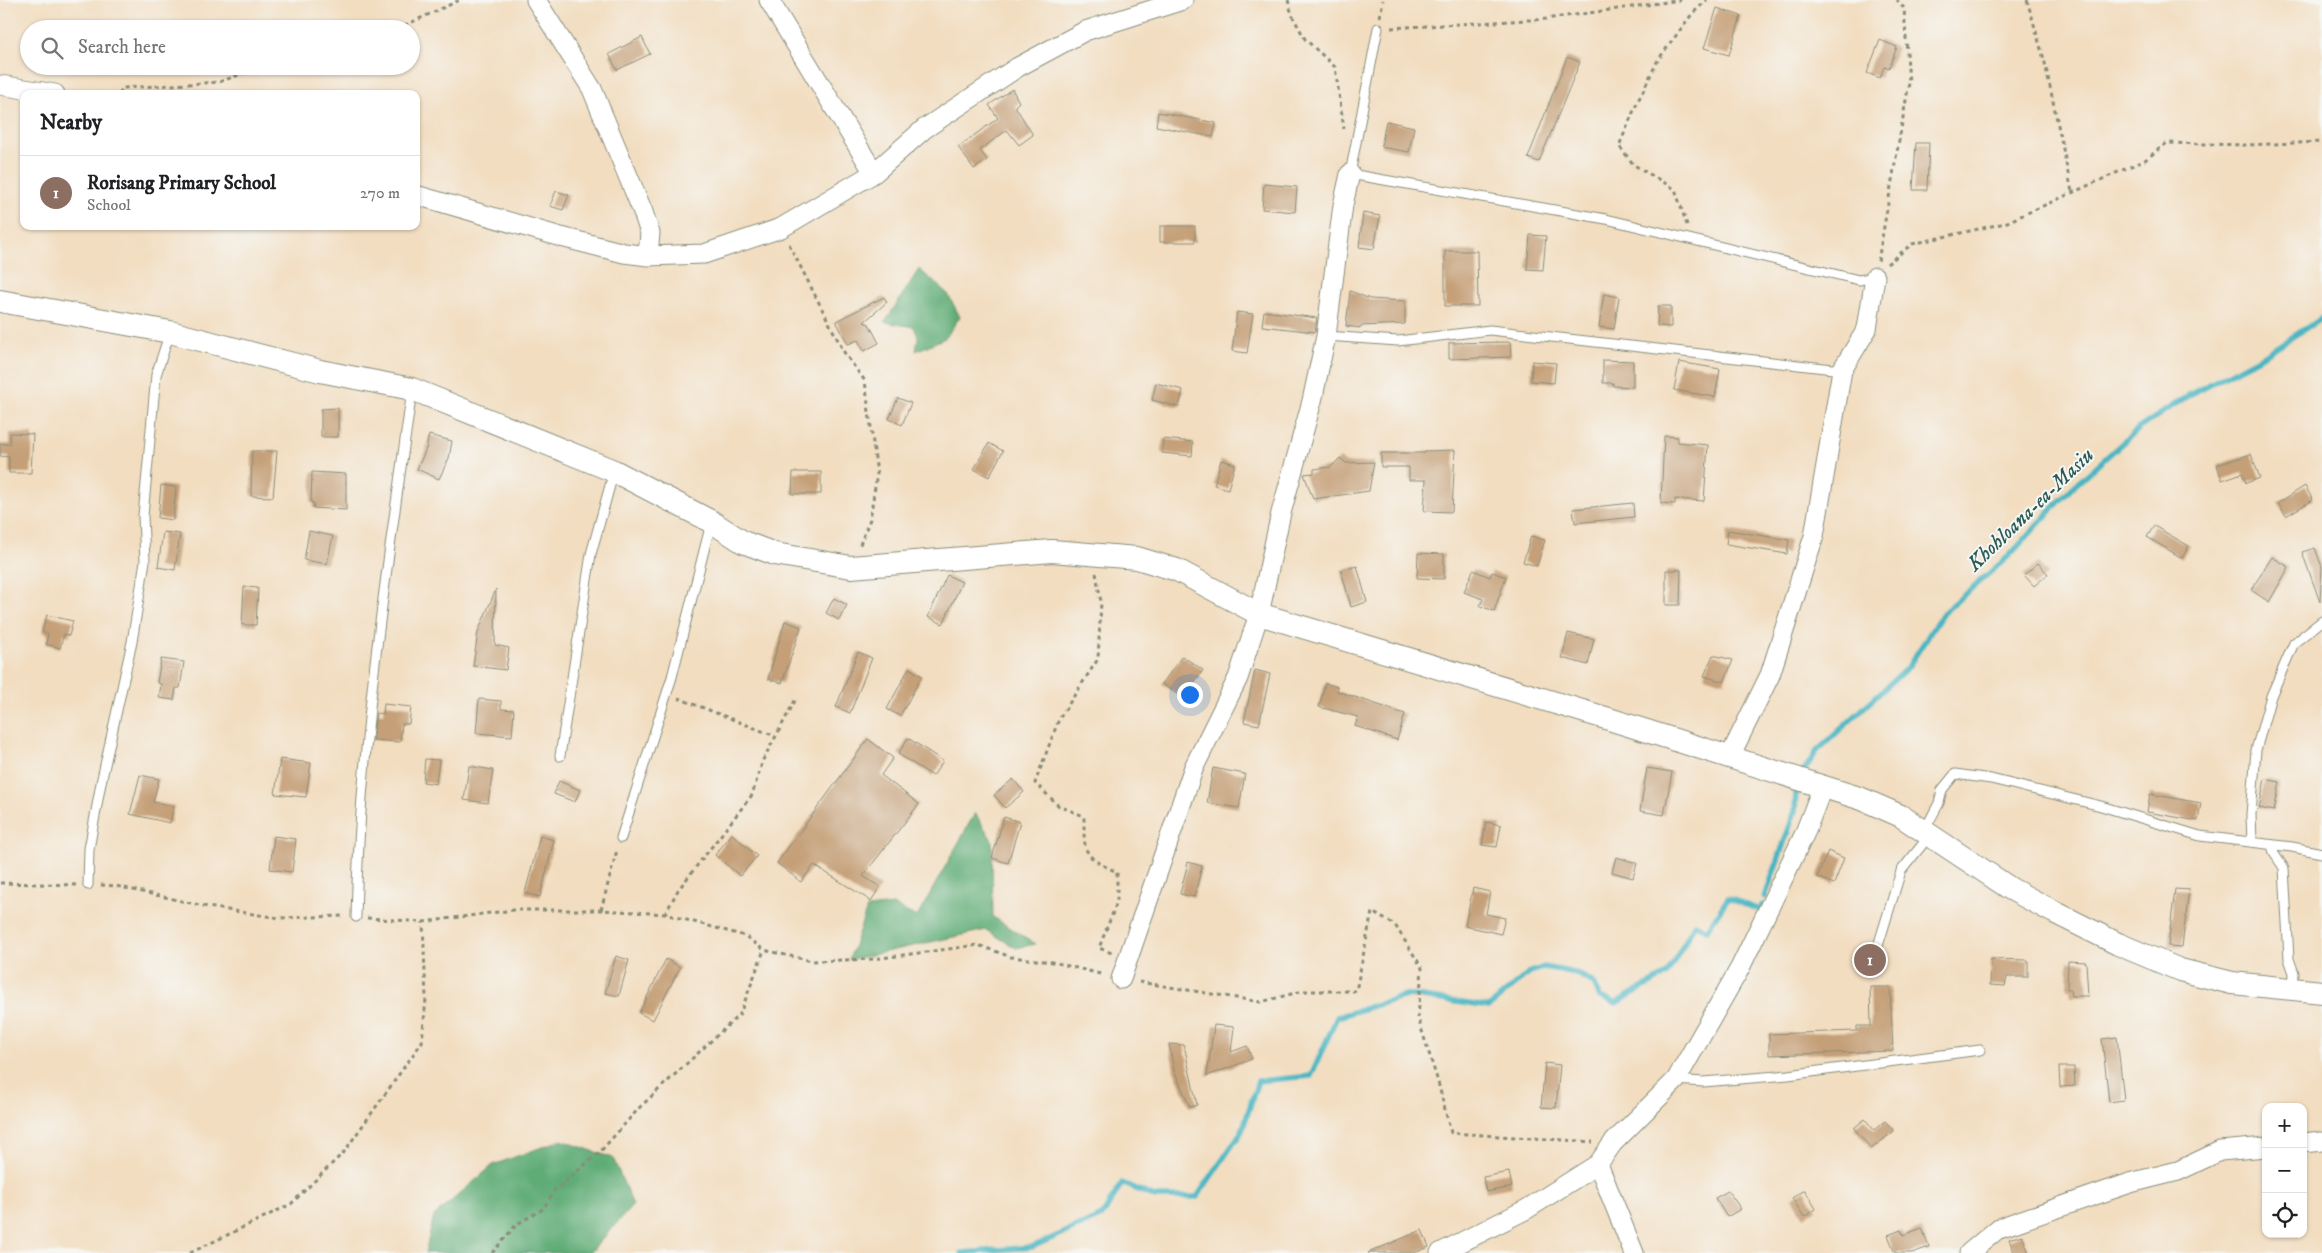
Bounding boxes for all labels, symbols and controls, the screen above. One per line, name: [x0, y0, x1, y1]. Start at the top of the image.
search box: [20, 20, 420, 75]
icon: search: [38, 34, 66, 62]
text: Search here: [78, 36, 166, 59]
text: Nearby: [40, 110, 102, 136]
text: Rorisang Primary School: [87, 172, 276, 195]
text: 1: [53, 183, 59, 203]
text: 270 m: [360, 183, 400, 203]
text: School: [87, 195, 131, 215]
water label: Khohloana-ea-Masiu: [1961, 442, 2100, 578]
your location: [1177, 682, 1203, 708]
pin: 1: [1854, 941, 1886, 979]
map controls: [2262, 1103, 2307, 1238]
button: +: [2262, 1103, 2307, 1148]
button: −: [2262, 1148, 2307, 1193]
button: locate: [2262, 1193, 2307, 1238]

